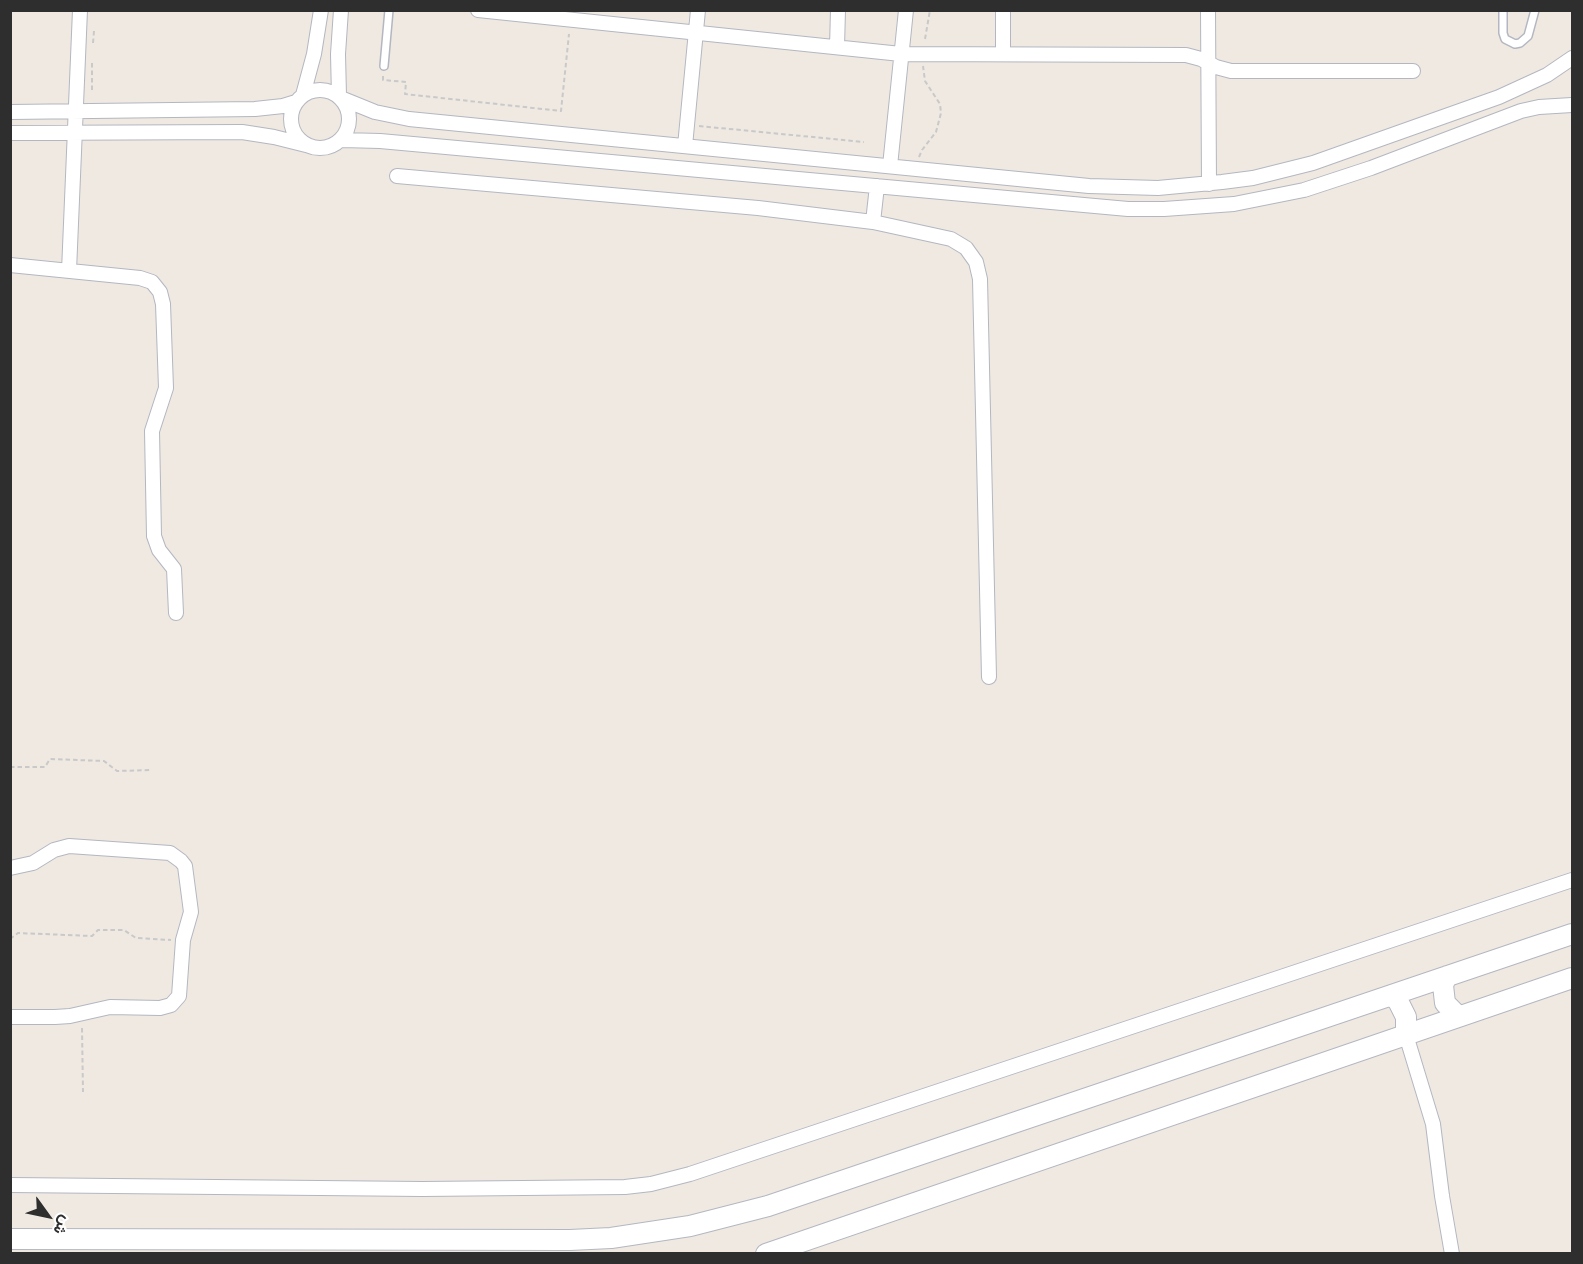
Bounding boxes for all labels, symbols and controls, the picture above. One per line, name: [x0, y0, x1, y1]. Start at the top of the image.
north arrow: [18, 1186, 78, 1246]
text: ش: [50, 1213, 76, 1239]

